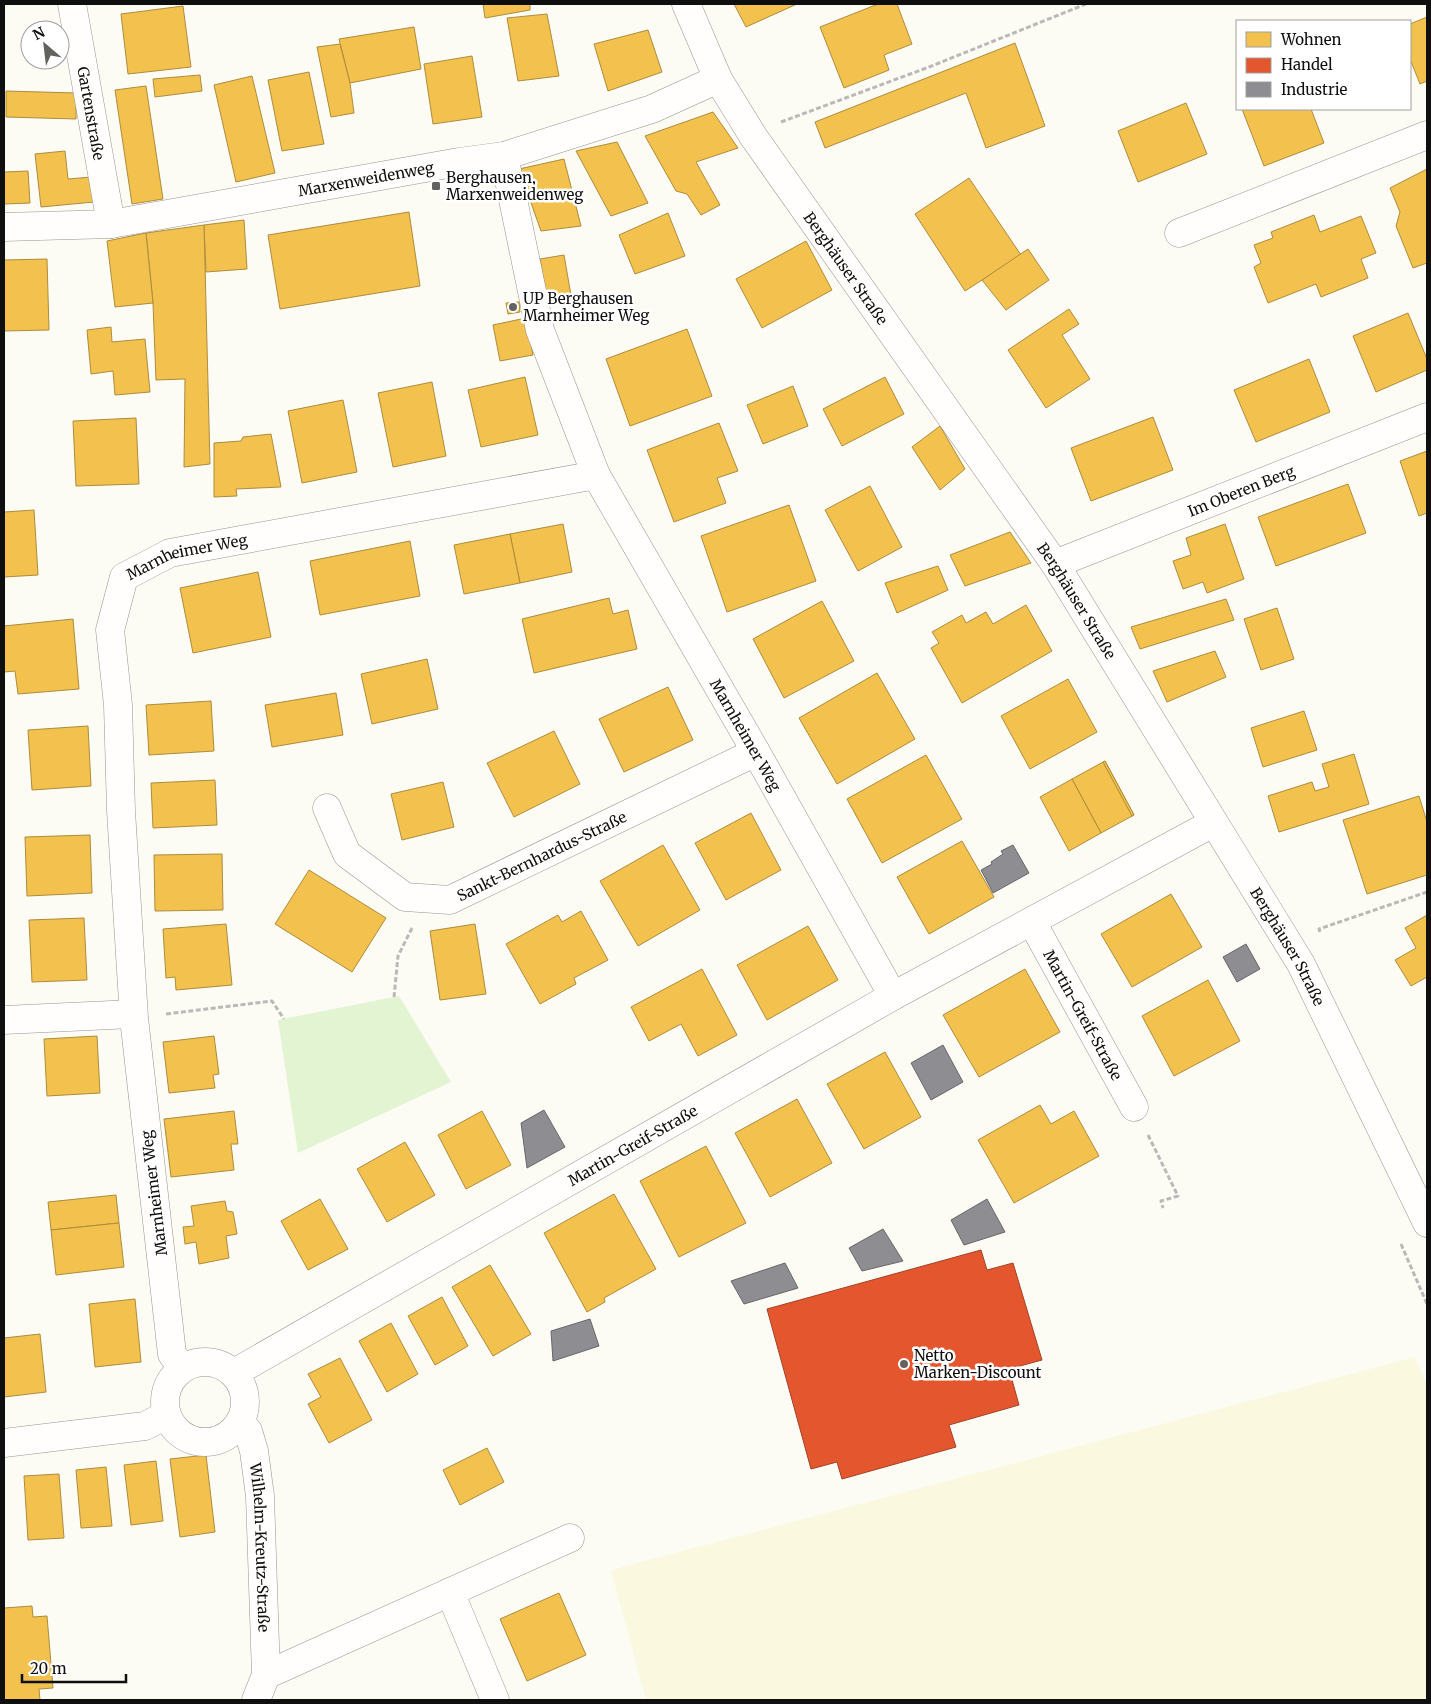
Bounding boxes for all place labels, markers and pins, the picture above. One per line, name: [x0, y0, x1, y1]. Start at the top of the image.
place label: Berghausen, Marxenweidenweg: [446, 168, 583, 204]
marker: Berghausen, Marxenweidenweg: [430, 180, 442, 192]
place label: UP Berghausen Marnheimer Weg: [523, 289, 649, 325]
marker: UP Berghausen Marnheimer Weg: [507, 301, 519, 313]
place label: Netto Marken-Discount: [914, 1346, 1041, 1382]
marker: Netto Marken-Discount: [898, 1358, 910, 1370]

